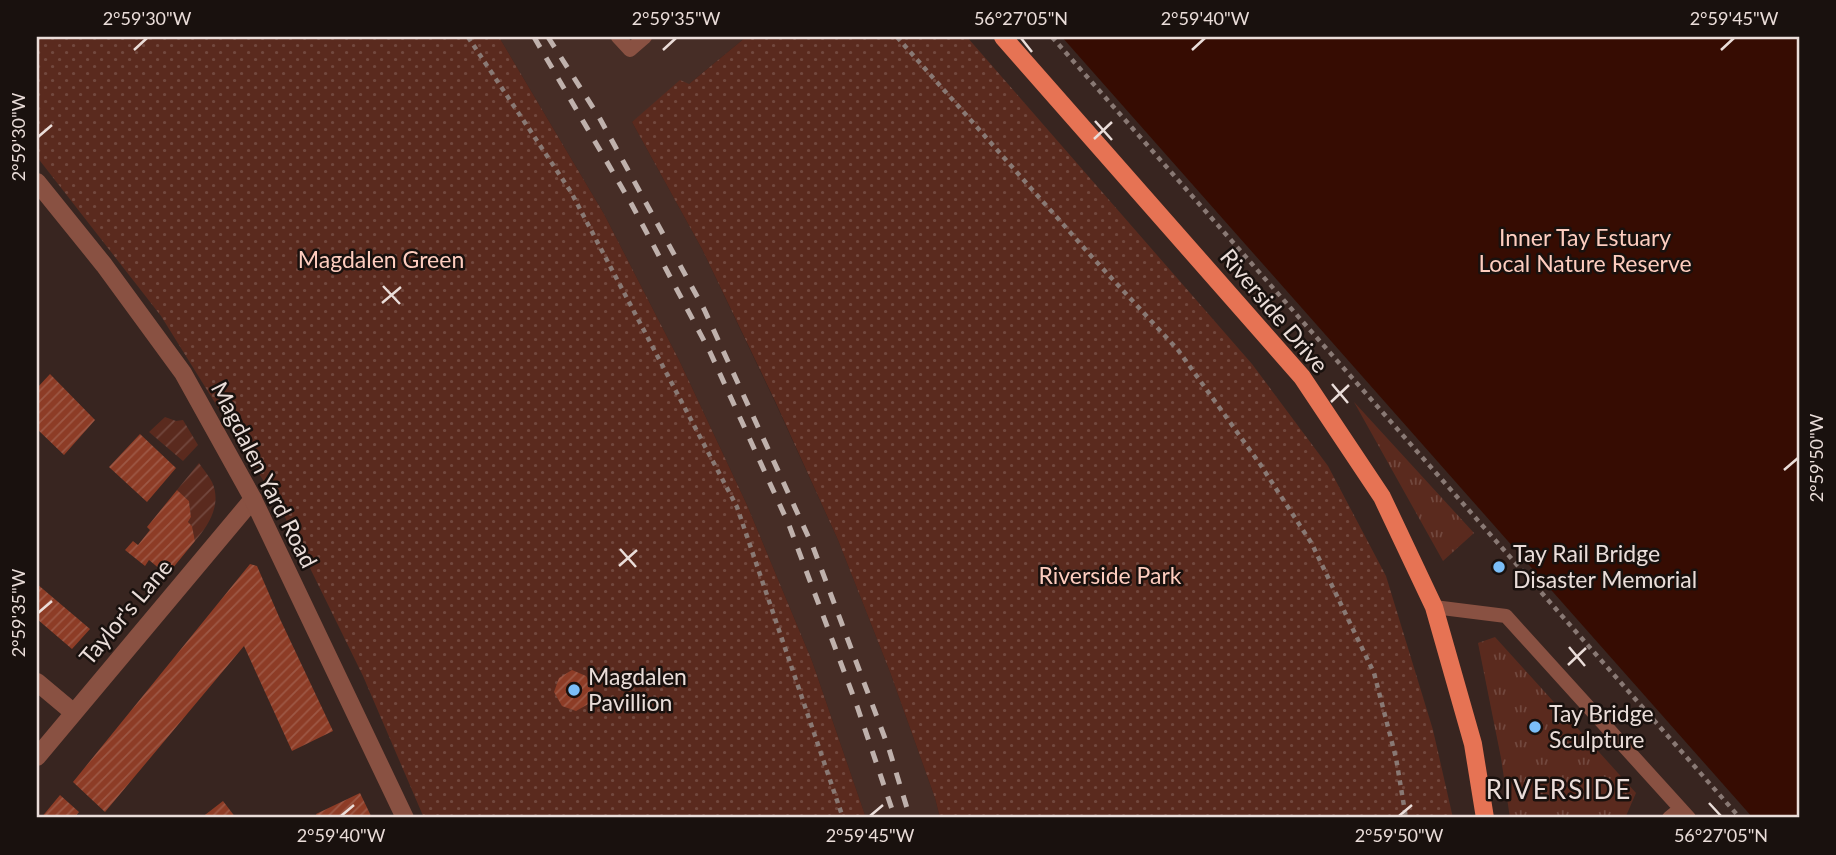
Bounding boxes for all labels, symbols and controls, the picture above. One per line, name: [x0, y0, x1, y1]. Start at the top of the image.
text: 2°59'30"W: [103, 7, 192, 29]
text: 2°59'35"W: [632, 7, 721, 29]
text: 56°27'05"N: [974, 7, 1068, 29]
text: 2°59'40"W: [1161, 7, 1250, 29]
text: 2°59'45"W: [1690, 7, 1779, 29]
text: 2°59'30"W: [7, 92, 29, 181]
park label: Inner Tay Estuary Local Nature Reserve: [1478, 223, 1692, 277]
street label: Riverside Drive: [1215, 243, 1335, 378]
park label: Magdalen Green: [298, 245, 464, 273]
street label: Magdalen Yard Road: [206, 377, 324, 572]
text: 2°59'50"W: [1805, 413, 1827, 502]
place label: Tay Rail Bridge Disaster Memorial: [1513, 539, 1697, 593]
street label: Taylor's Lane: [73, 553, 178, 670]
marker: Tay Rail Bridge Disaster Memorial: [1491, 559, 1507, 575]
park label: Riverside Park: [1038, 561, 1182, 589]
text: 2°59'35"W: [7, 568, 29, 657]
place label: Magdalen Pavillion: [588, 662, 687, 716]
marker: Magdalen Pavillion: [566, 682, 582, 698]
place label: Tay Bridge Sculpture: [1549, 699, 1654, 753]
marker: Tay Bridge Sculpture: [1527, 719, 1543, 735]
district label: RIVERSIDE: [1486, 773, 1632, 805]
text: 2°59'40"W: [297, 824, 386, 846]
text: 2°59'45"W: [826, 824, 915, 846]
text: 2°59'50"W: [1355, 824, 1444, 846]
text: 56°27'05"N: [1674, 824, 1768, 846]

